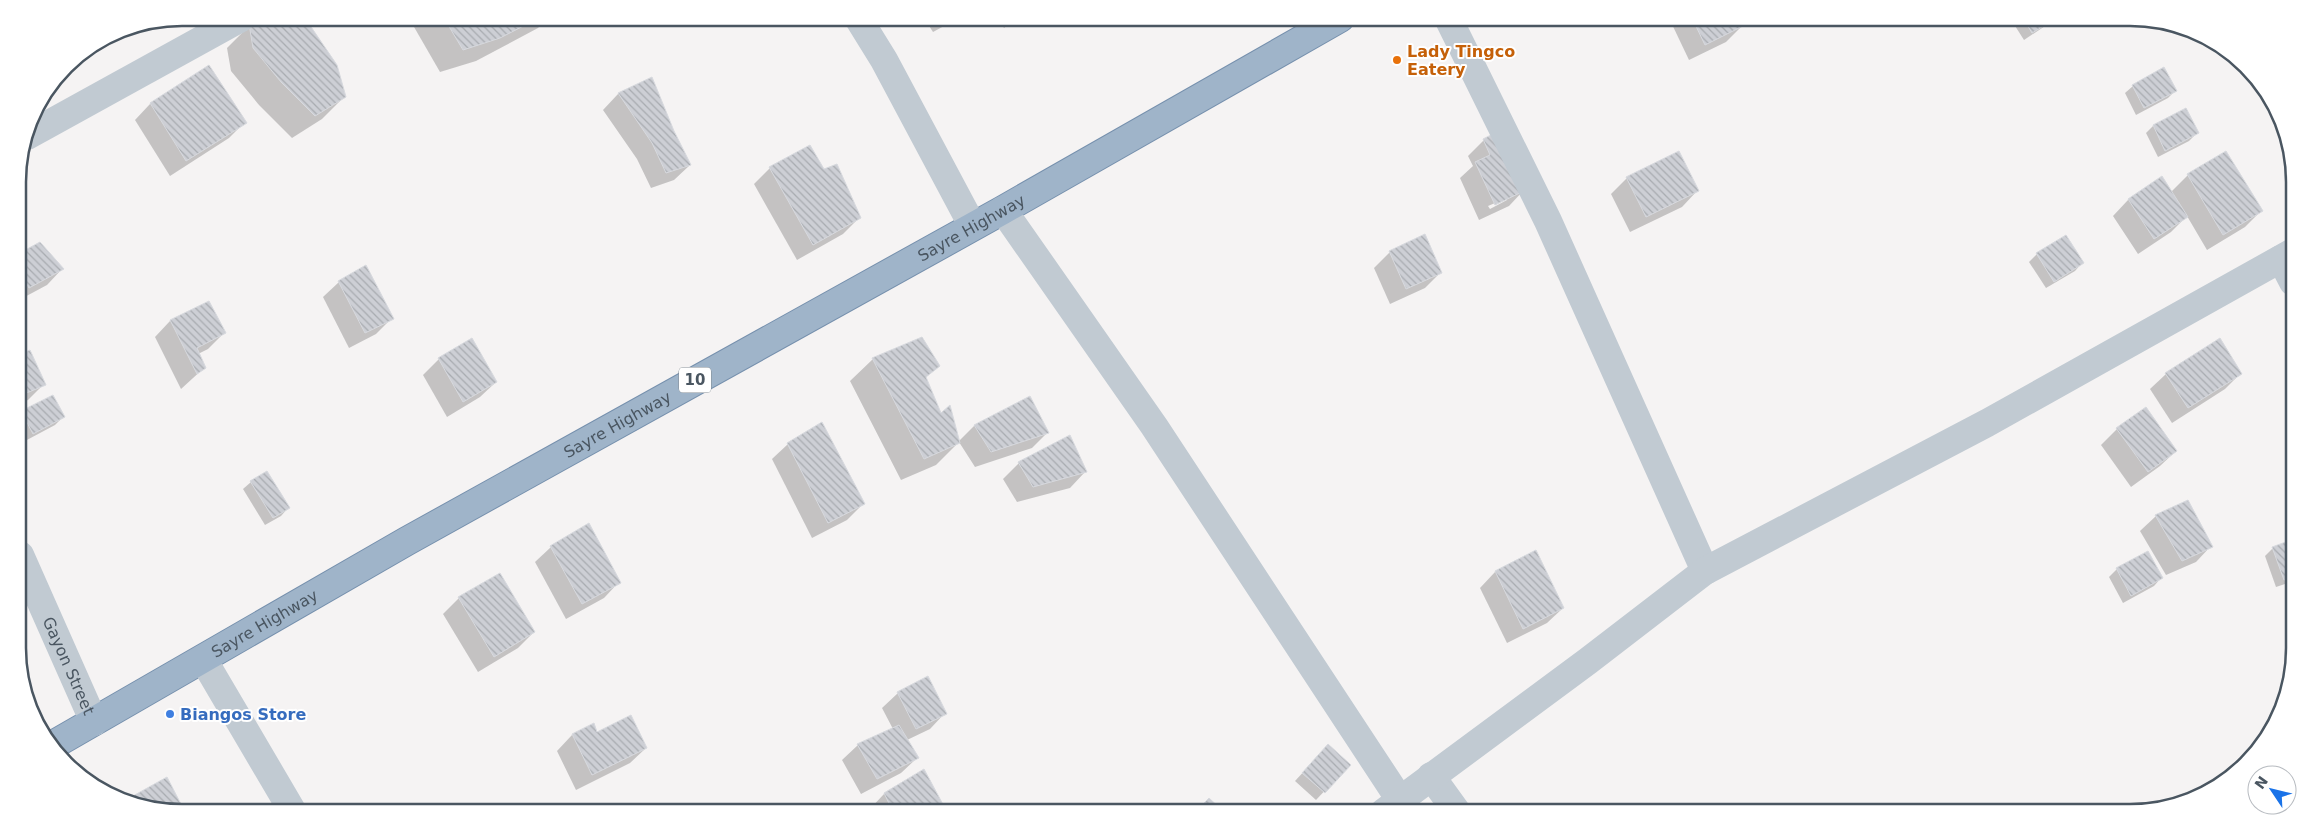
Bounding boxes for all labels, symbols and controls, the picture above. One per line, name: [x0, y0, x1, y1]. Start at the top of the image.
place label: Lady Tingco Eatery: [1407, 42, 1515, 79]
marker: Lady Tingco Eatery: [1391, 54, 1403, 66]
street label: Sayre Highway: [915, 191, 1028, 265]
road number: 10: [679, 368, 711, 392]
street label: Sayre Highway: [560, 387, 674, 462]
street label: Sayre Highway: [208, 585, 321, 662]
street label: Gayon Street: [39, 614, 99, 718]
place label: Biangos Store: [180, 705, 306, 724]
marker: Biangos Store: [164, 708, 176, 720]
north arrow: [2247, 765, 2297, 815]
text: N: [2251, 773, 2271, 792]

